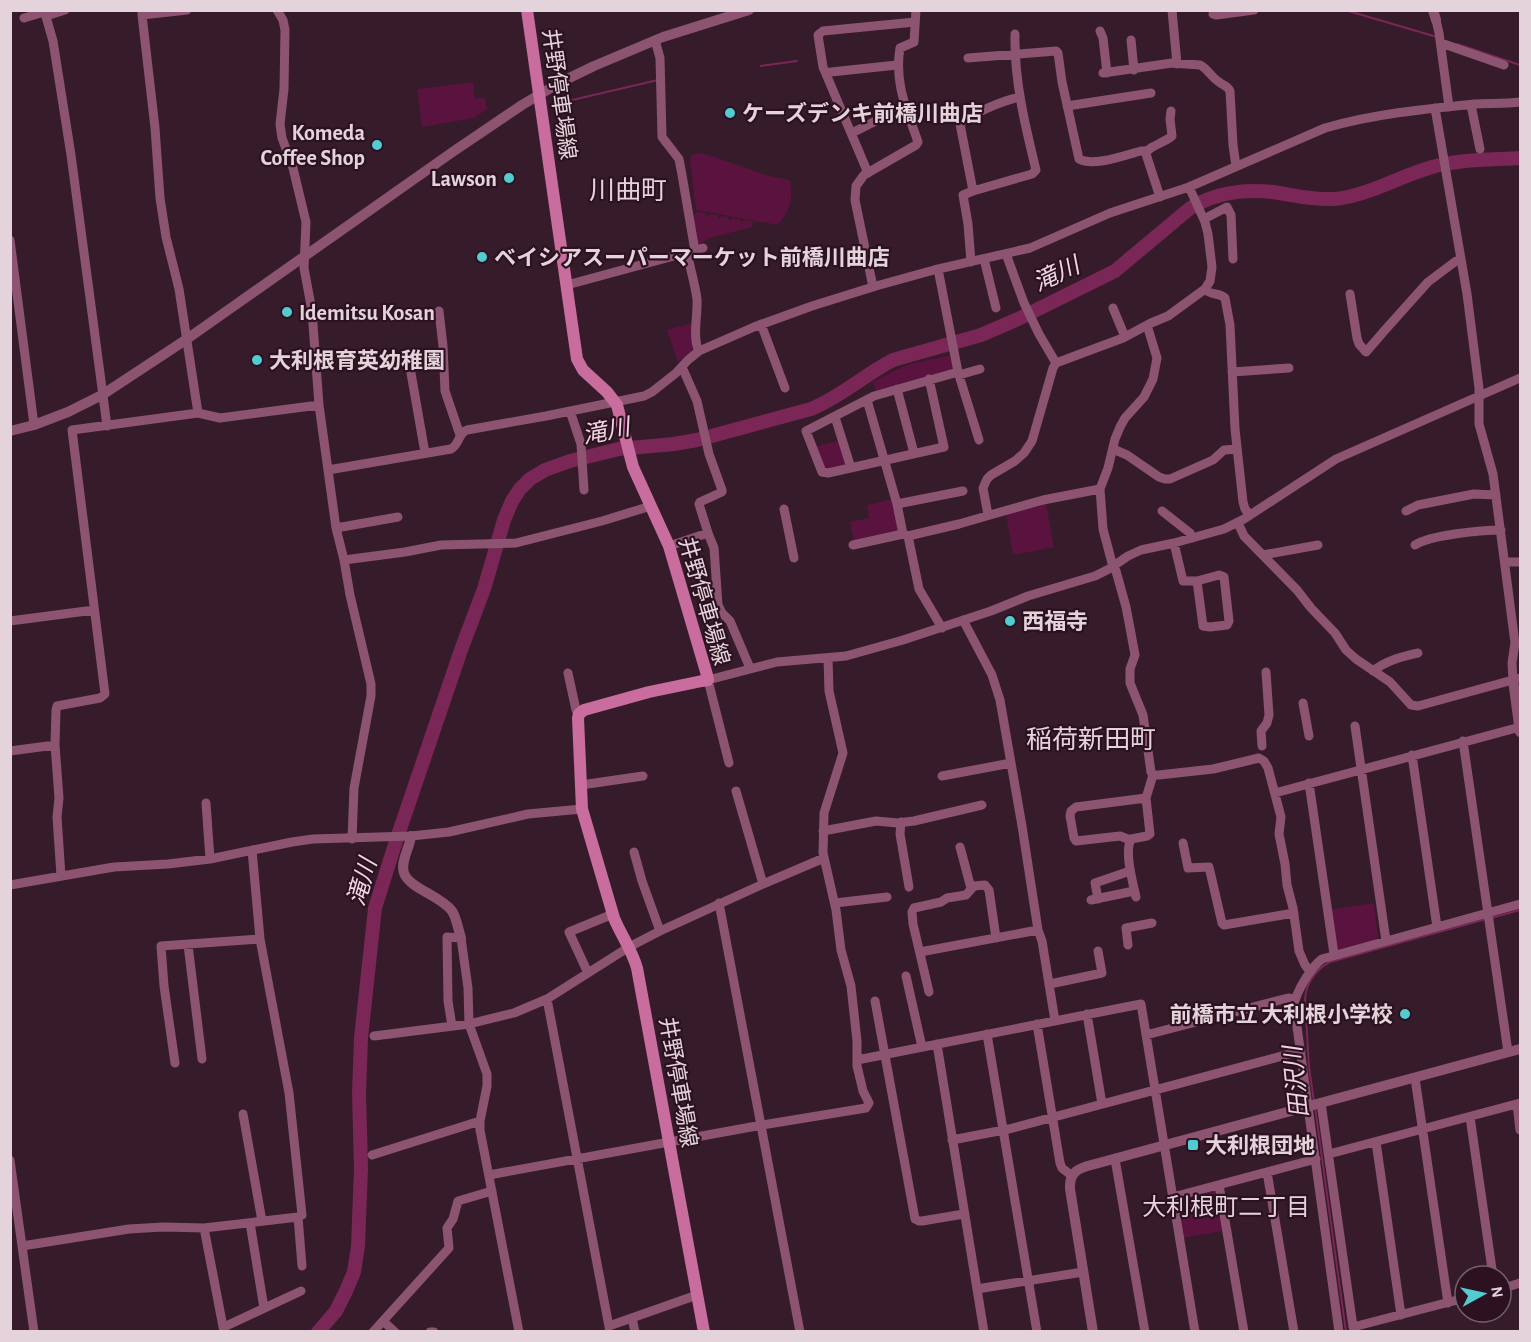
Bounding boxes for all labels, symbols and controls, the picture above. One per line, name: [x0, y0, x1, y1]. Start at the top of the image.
street label: 井野停車場線: [539, 27, 580, 161]
place label: ケーズデンキ前橋川曲店: [742, 101, 983, 125]
marker: ケーズデンキ前橋川曲店: [723, 106, 737, 120]
place label: Komeda Coffee Shop: [261, 122, 365, 169]
marker: Komeda Coffee Shop: [370, 138, 384, 152]
place label: Lawson: [431, 168, 497, 190]
marker: Lawson: [502, 171, 516, 185]
district label: 川曲町: [589, 177, 667, 204]
place label: ベイシアスーパーマーケット前橋川曲店: [494, 246, 890, 269]
marker: ベイシアスーパーマーケット前橋川曲店: [475, 250, 489, 264]
water label: 滝川: [1029, 251, 1086, 296]
place label: Idemitsu Kosan: [299, 302, 435, 324]
marker: Idemitsu Kosan: [280, 305, 294, 319]
place label: 大利根育英幼稚園: [269, 349, 445, 372]
marker: 大利根育英幼稚園: [250, 353, 264, 367]
water label: 滝川: [580, 413, 635, 448]
street label: 井野停車場線: [675, 535, 734, 668]
place label: 西福寺: [1022, 610, 1088, 633]
marker: 西福寺: [1003, 614, 1017, 628]
district label: 稲荷新田町: [1026, 726, 1156, 753]
water label: 滝川: [343, 852, 382, 909]
place label: 前橋市立 大利根小学校: [1170, 1003, 1393, 1026]
marker: 前橋市立 大利根小学校: [1398, 1007, 1412, 1021]
street label: 井野停車場線: [656, 1015, 701, 1149]
water label: 田沢川: [1280, 1042, 1313, 1119]
place label: 大利根団地: [1205, 1134, 1315, 1157]
marker: 大利根団地: [1186, 1138, 1200, 1152]
district label: 大利根町二丁目: [1142, 1194, 1310, 1220]
north arrow: [1453, 1264, 1513, 1324]
text: N: [1488, 1285, 1506, 1299]

